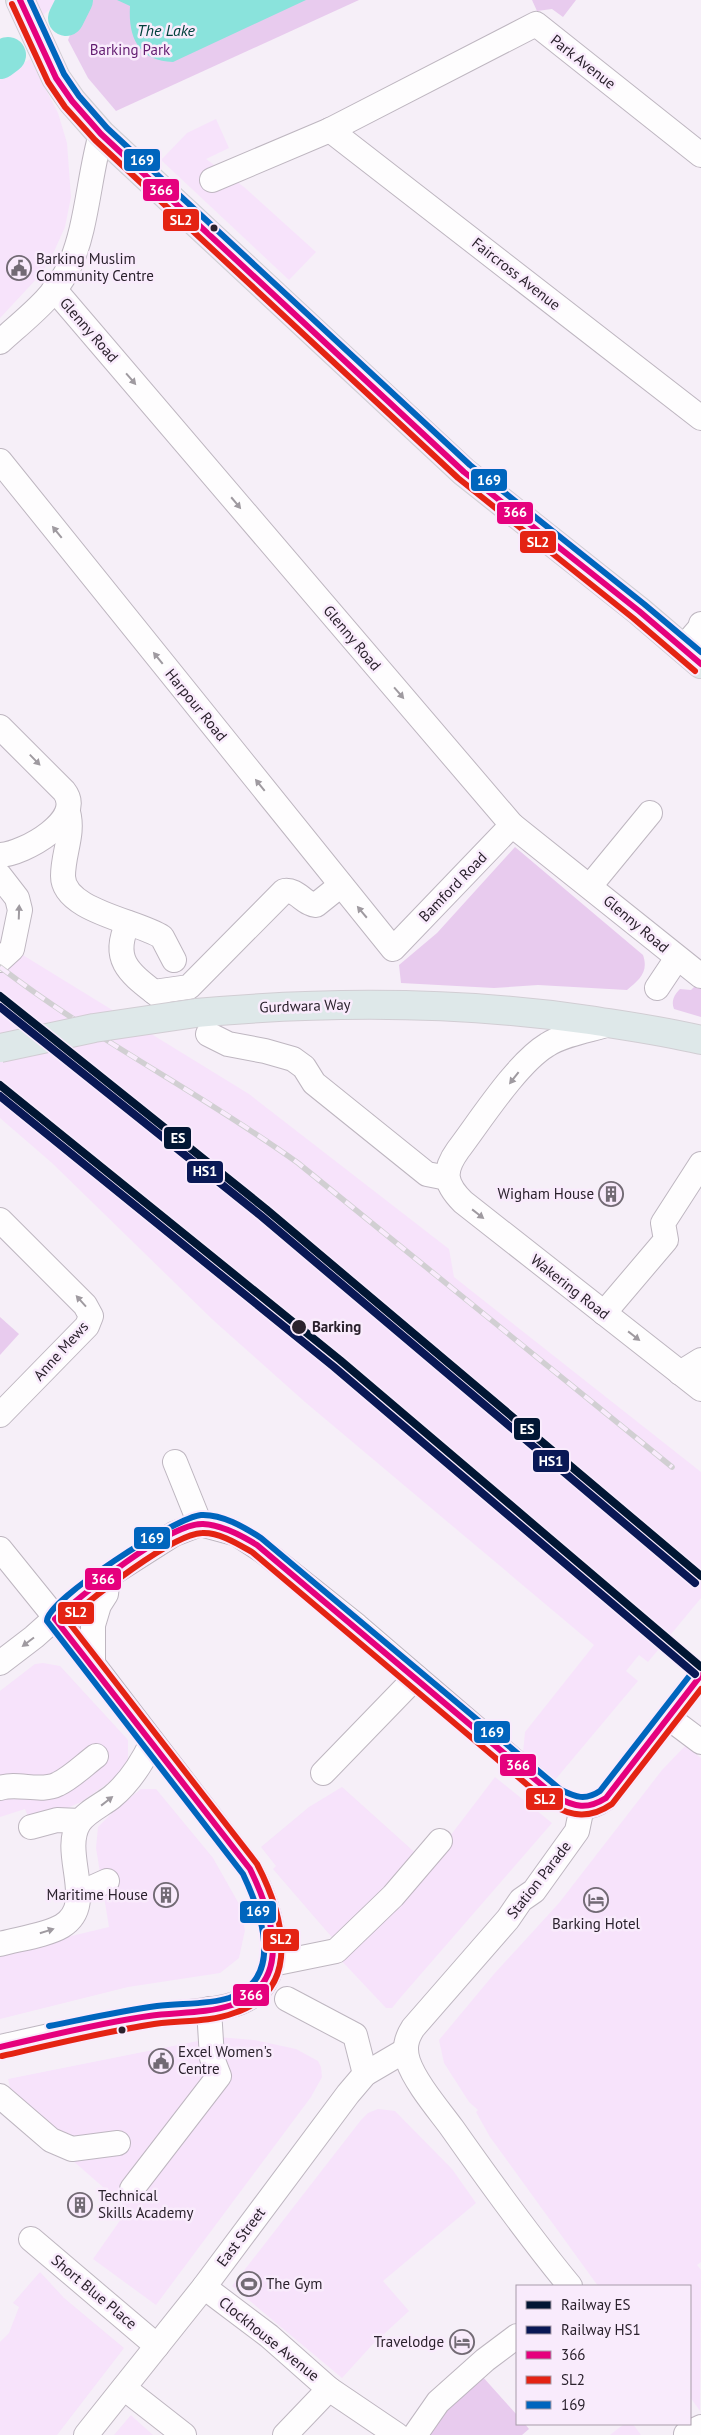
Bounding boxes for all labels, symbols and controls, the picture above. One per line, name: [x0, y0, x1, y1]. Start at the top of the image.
water label: The Lake: [137, 20, 196, 40]
street label: Park Avenue: [547, 30, 620, 93]
park label: Barking Park: [90, 40, 171, 59]
line badge: 169: [123, 148, 161, 172]
text: 169: [130, 151, 154, 169]
line badge: 366: [142, 178, 180, 202]
text: 366: [149, 181, 173, 199]
line badge: SL2: [162, 208, 200, 232]
text: SL2: [170, 211, 192, 229]
unlabelled marker: [209, 223, 219, 233]
street label: Faircross Avenue: [468, 233, 564, 314]
place label: Barking Muslim Community Centre: [36, 249, 154, 285]
public building icon: Barking Muslim Community Centre: [6, 255, 32, 281]
street label: Glenny Road: [56, 293, 123, 366]
one-way arrow: [125, 373, 137, 385]
line badge: 169: [470, 468, 508, 492]
text: 169: [477, 471, 501, 489]
one-way arrow: [231, 496, 242, 509]
line badge: 366: [496, 501, 534, 525]
text: 366: [503, 503, 527, 521]
one-way arrow: [51, 526, 62, 539]
line badge: SL2: [519, 530, 557, 554]
text: SL2: [527, 533, 549, 551]
street label: Glenny Road: [319, 601, 385, 674]
one-way arrow: [153, 652, 164, 665]
street label: Harpour Road: [161, 665, 231, 745]
one-way arrow: [393, 686, 404, 699]
one-way arrow: [29, 754, 41, 766]
one-way arrow: [255, 779, 266, 792]
street label: Bamford Road: [415, 848, 491, 926]
street label: Glenny Road: [600, 891, 673, 957]
one-way arrow: [15, 904, 23, 920]
one-way arrow: [357, 905, 368, 918]
street label: Gurdwara Way: [259, 994, 351, 1017]
one-way arrow: [508, 1071, 519, 1084]
line badge: ES: [163, 1126, 192, 1150]
text: ES: [171, 1129, 185, 1147]
line badge: HS1: [186, 1160, 224, 1184]
text: HS1: [193, 1162, 217, 1180]
building icon: Wigham House: [598, 1181, 624, 1207]
place label: Wigham House: [498, 1184, 594, 1203]
one-way arrow: [471, 1209, 484, 1220]
street label: Wakering Road: [527, 1250, 614, 1323]
one-way arrow: [75, 1296, 87, 1308]
street label: Anne Mews: [29, 1317, 92, 1384]
place label: Barking: [312, 1317, 361, 1336]
marker: Barking: [290, 1318, 308, 1336]
one-way arrow: [627, 1331, 640, 1342]
line badge: ES: [513, 1417, 541, 1441]
text: ES: [520, 1420, 534, 1438]
line badge: HS1: [532, 1449, 570, 1473]
text: HS1: [539, 1452, 563, 1470]
line badge: 169: [133, 1526, 171, 1550]
text: 169: [140, 1529, 164, 1547]
line badge: 366: [84, 1567, 122, 1591]
text: 366: [91, 1570, 115, 1588]
line badge: SL2: [57, 1601, 95, 1625]
text: SL2: [65, 1603, 87, 1621]
one-way arrow: [22, 1636, 35, 1647]
line badge: 169: [473, 1720, 511, 1744]
text: 169: [480, 1723, 504, 1741]
line badge: 366: [499, 1753, 537, 1777]
text: 366: [506, 1756, 530, 1774]
line badge: SL2: [525, 1787, 564, 1811]
text: SL2: [534, 1790, 556, 1808]
one-way arrow: [100, 1795, 113, 1806]
street label: Station Parade: [502, 1837, 575, 1922]
building icon: Maritime House: [153, 1882, 179, 1908]
place label: Maritime House: [47, 1885, 148, 1904]
hotel icon: Barking Hotel: [583, 1887, 609, 1913]
line badge: 169: [239, 1900, 277, 1924]
text: 169: [246, 1902, 270, 1920]
place label: Barking Hotel: [552, 1914, 641, 1933]
one-way arrow: [40, 1926, 55, 1934]
line badge: SL2: [262, 1928, 300, 1952]
text: SL2: [270, 1930, 292, 1948]
line badge: 366: [232, 1983, 270, 2007]
text: 366: [239, 1986, 263, 2004]
unlabelled marker: [117, 2025, 127, 2035]
place label: Excel Women's Centre: [178, 2042, 272, 2078]
public building icon: Excel Women's Centre: [148, 2048, 174, 2074]
place label: Technical Skills Academy: [98, 2186, 193, 2222]
building icon: Technical Skills Academy: [67, 2192, 93, 2218]
street label: East Street: [212, 2203, 269, 2270]
street label: Short Blue Place: [48, 2250, 141, 2333]
sports icon: The Gym: [236, 2271, 262, 2297]
place label: The Gym: [266, 2274, 323, 2293]
legend: [516, 2285, 691, 2425]
street label: Clockhouse Avenue: [215, 2292, 323, 2385]
text: Railway ES: [561, 2295, 631, 2314]
text: Railway HS1: [561, 2320, 641, 2339]
hotel icon: Travelodge: [449, 2329, 475, 2355]
place label: Travelodge: [374, 2332, 444, 2351]
text: 366: [561, 2345, 586, 2364]
text: SL2: [561, 2370, 585, 2389]
text: 169: [561, 2395, 586, 2414]

